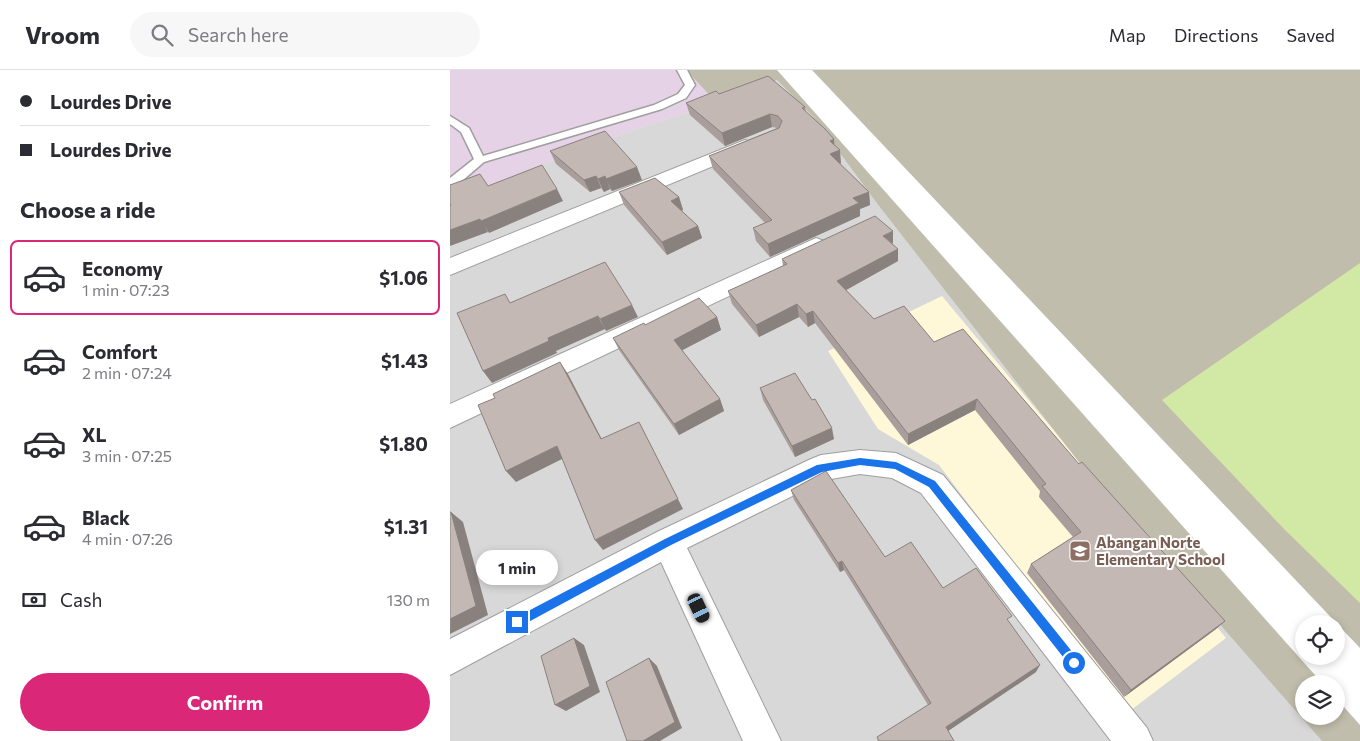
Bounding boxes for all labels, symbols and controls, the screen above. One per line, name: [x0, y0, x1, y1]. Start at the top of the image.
search box: [130, 12, 480, 57]
text: Vroom: [25, 20, 100, 49]
icon: search: [148, 21, 176, 49]
text: Search here: [188, 23, 289, 46]
text: Map: [1109, 24, 1146, 46]
text: Directions: [1174, 24, 1258, 46]
text: Saved: [1286, 24, 1335, 46]
text: Lourdes Drive: [50, 90, 171, 113]
text: Lourdes Drive: [50, 138, 171, 161]
text: Choose a ride: [20, 196, 155, 223]
icon: car: [22, 255, 67, 300]
text: Economy: [82, 257, 163, 280]
text: $1.06: [379, 266, 428, 289]
text: 1 min · 07:23: [82, 280, 170, 299]
icon: car: [22, 338, 67, 383]
text: Comfort: [82, 340, 158, 363]
text: $1.43: [381, 349, 428, 372]
text: 2 min · 07:24: [82, 363, 172, 382]
icon: car: [22, 421, 67, 466]
text: XL: [82, 423, 107, 446]
text: $1.80: [379, 432, 428, 455]
text: 3 min · 07:25: [82, 446, 172, 465]
icon: car: [22, 504, 67, 549]
text: Black: [82, 506, 130, 529]
text: $1.31: [384, 515, 428, 538]
text: 4 min · 07:26: [82, 529, 173, 548]
place label: Abangan Norte Elementary School: [1096, 533, 1225, 568]
school or university icon: Abangan Norte Elementary School: [1068, 539, 1092, 563]
callout: 1 min: [476, 550, 558, 584]
text: 1 min: [498, 558, 536, 577]
icon: cash: [20, 586, 48, 614]
text: Cash: [60, 588, 102, 611]
text: 130 m: [387, 590, 430, 609]
car: [685, 591, 712, 625]
route end: [506, 611, 528, 633]
map controls: [1295, 615, 1345, 725]
button: locate: [1295, 615, 1345, 665]
route start: [1063, 652, 1085, 674]
button: Confirm: [20, 673, 430, 731]
button: layers: [1295, 675, 1345, 725]

